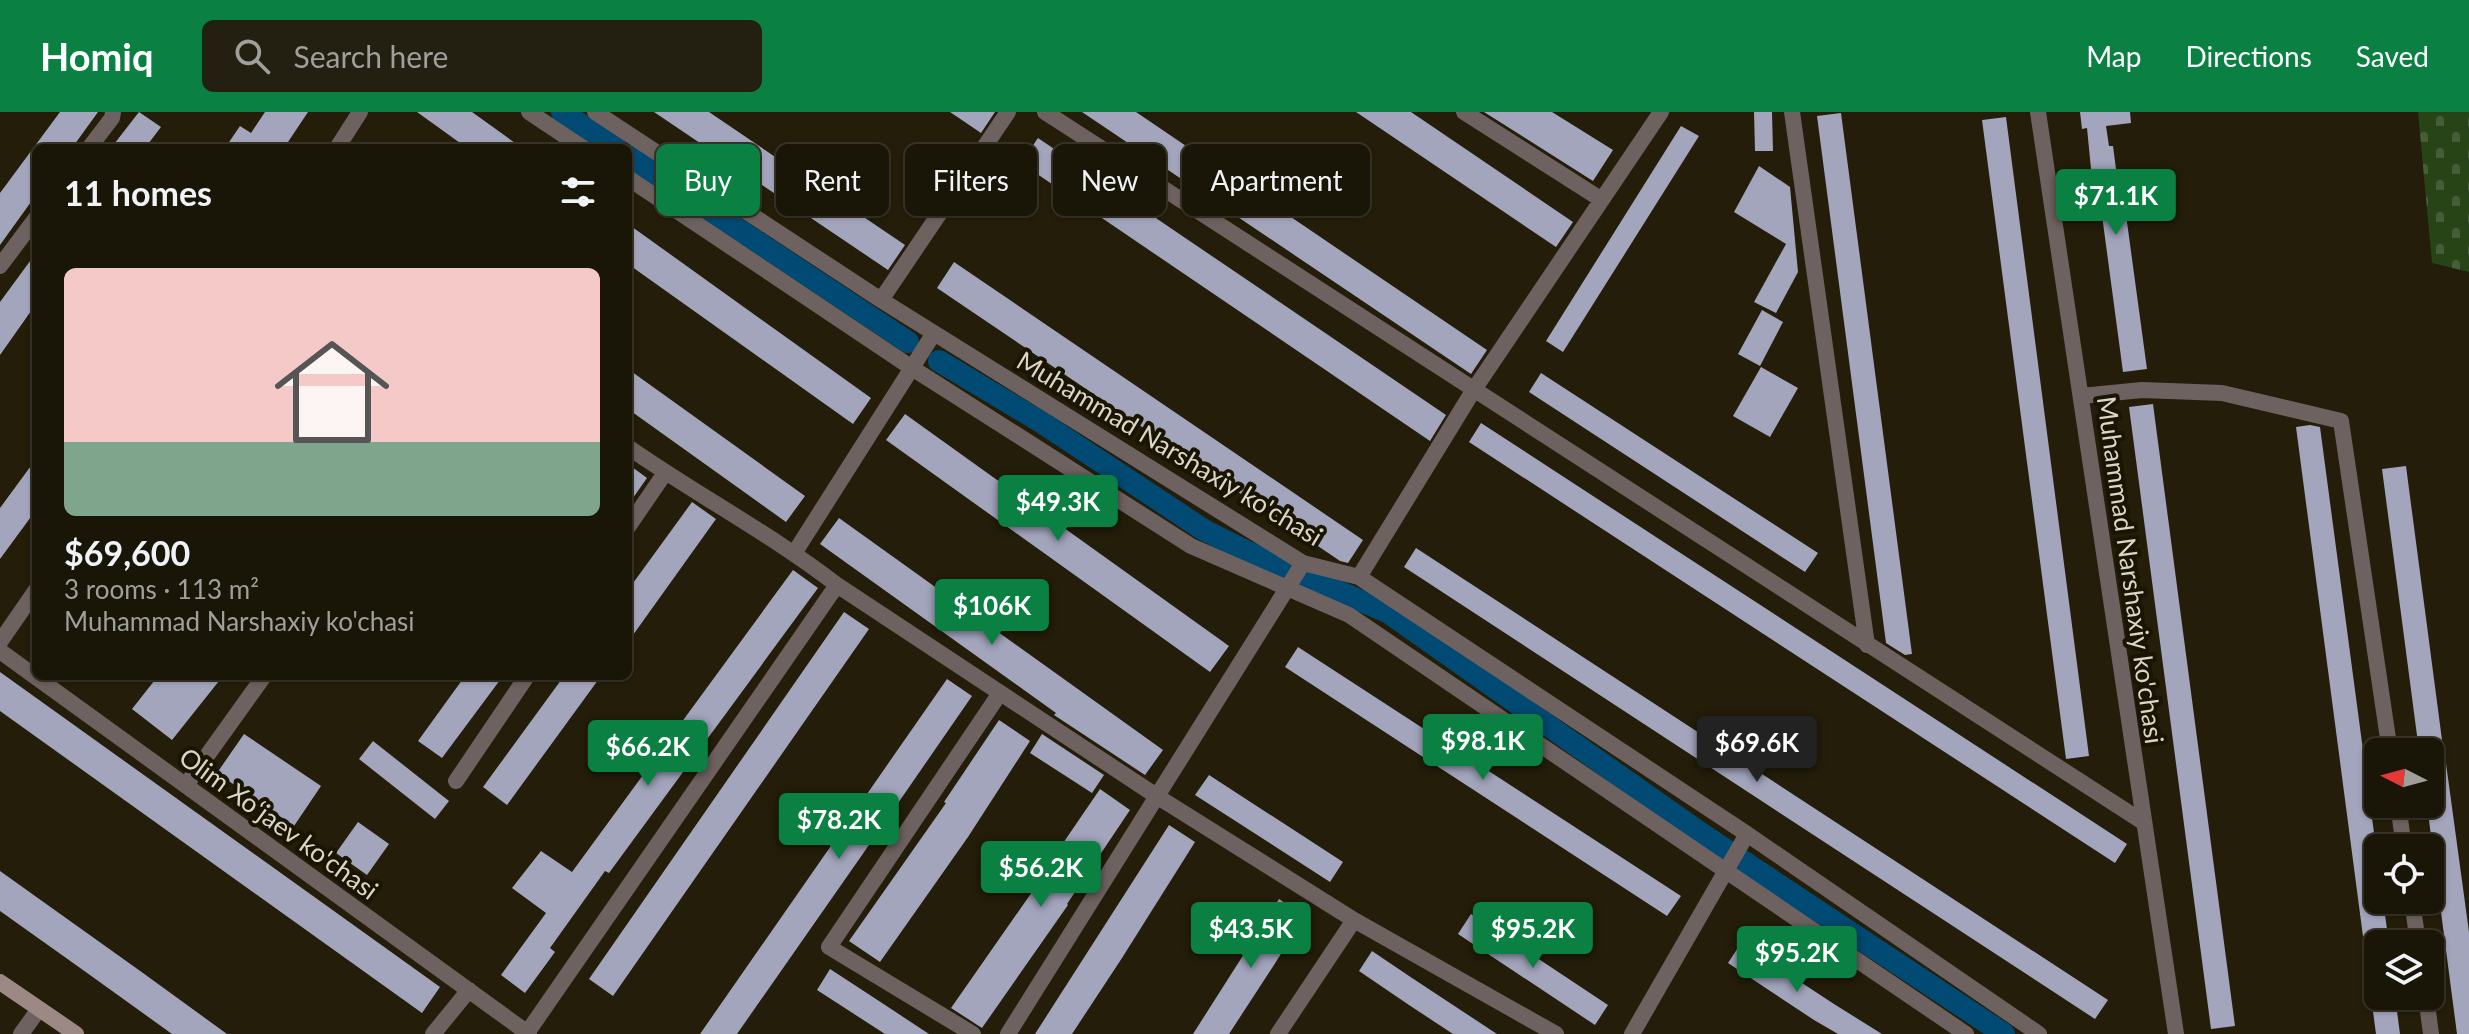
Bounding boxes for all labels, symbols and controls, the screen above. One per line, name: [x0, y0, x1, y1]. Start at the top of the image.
search box: [202, 20, 762, 92]
text: Homiq: [40, 33, 154, 79]
icon: search: [230, 34, 274, 78]
text: Search here: [294, 38, 448, 74]
text: Map: [2086, 39, 2141, 73]
text: Directions: [2185, 39, 2312, 73]
text: Saved: [2356, 39, 2429, 73]
chip: Buy: [656, 144, 760, 216]
chip: Rent: [776, 144, 889, 216]
chip: Filters: [905, 144, 1037, 216]
chip: New: [1053, 144, 1166, 216]
chip: Apartment: [1182, 144, 1370, 216]
pin: $71.1K: [2051, 169, 2181, 237]
icon: filters: [556, 170, 600, 214]
text: 11 homes: [64, 172, 212, 213]
text: $71.1K: [2074, 179, 2158, 211]
icon: home: [260, 320, 404, 464]
street label: Muhammad Narshaxiy ko'chasi: [1012, 344, 1328, 552]
street label: Muhammad Narshaxiy ko'chasi: [2091, 394, 2171, 746]
pin: $49.3K: [993, 475, 1123, 543]
text: $49.3K: [1016, 485, 1100, 517]
text: $69,600: [64, 532, 190, 573]
text: 3 rooms · 113 m²: [64, 573, 259, 605]
pin: $106K: [936, 579, 1048, 647]
text: $106K: [953, 589, 1031, 621]
text: Muhammad Narshaxiy ko'chasi: [64, 605, 415, 637]
pin: $98.1K: [1418, 714, 1548, 782]
pin: $69.6K: [1692, 716, 1822, 784]
pin: $66.2K: [583, 720, 713, 788]
text: $98.1K: [1441, 724, 1525, 756]
text: $69.6K: [1715, 726, 1799, 758]
text: $66.2K: [606, 730, 690, 762]
north arrow: [2364, 738, 2444, 818]
map controls: [2364, 738, 2444, 1010]
street label: Olim Xoʻjaev ko'chasi: [173, 740, 385, 906]
pin: $78.2K: [774, 793, 904, 861]
text: $78.2K: [797, 803, 881, 835]
button: locate: [2364, 834, 2444, 914]
pin: $56.2K: [976, 841, 1106, 909]
text: $56.2K: [999, 851, 1083, 883]
pin: $43.5K: [1186, 902, 1316, 970]
pin: $95.2K: [1468, 902, 1598, 970]
text: $43.5K: [1209, 912, 1293, 944]
text: $95.2K: [1491, 912, 1575, 944]
pin: $95.2K: [1732, 926, 1862, 994]
button: layers: [2364, 930, 2444, 1010]
text: $95.2K: [1755, 936, 1839, 968]

